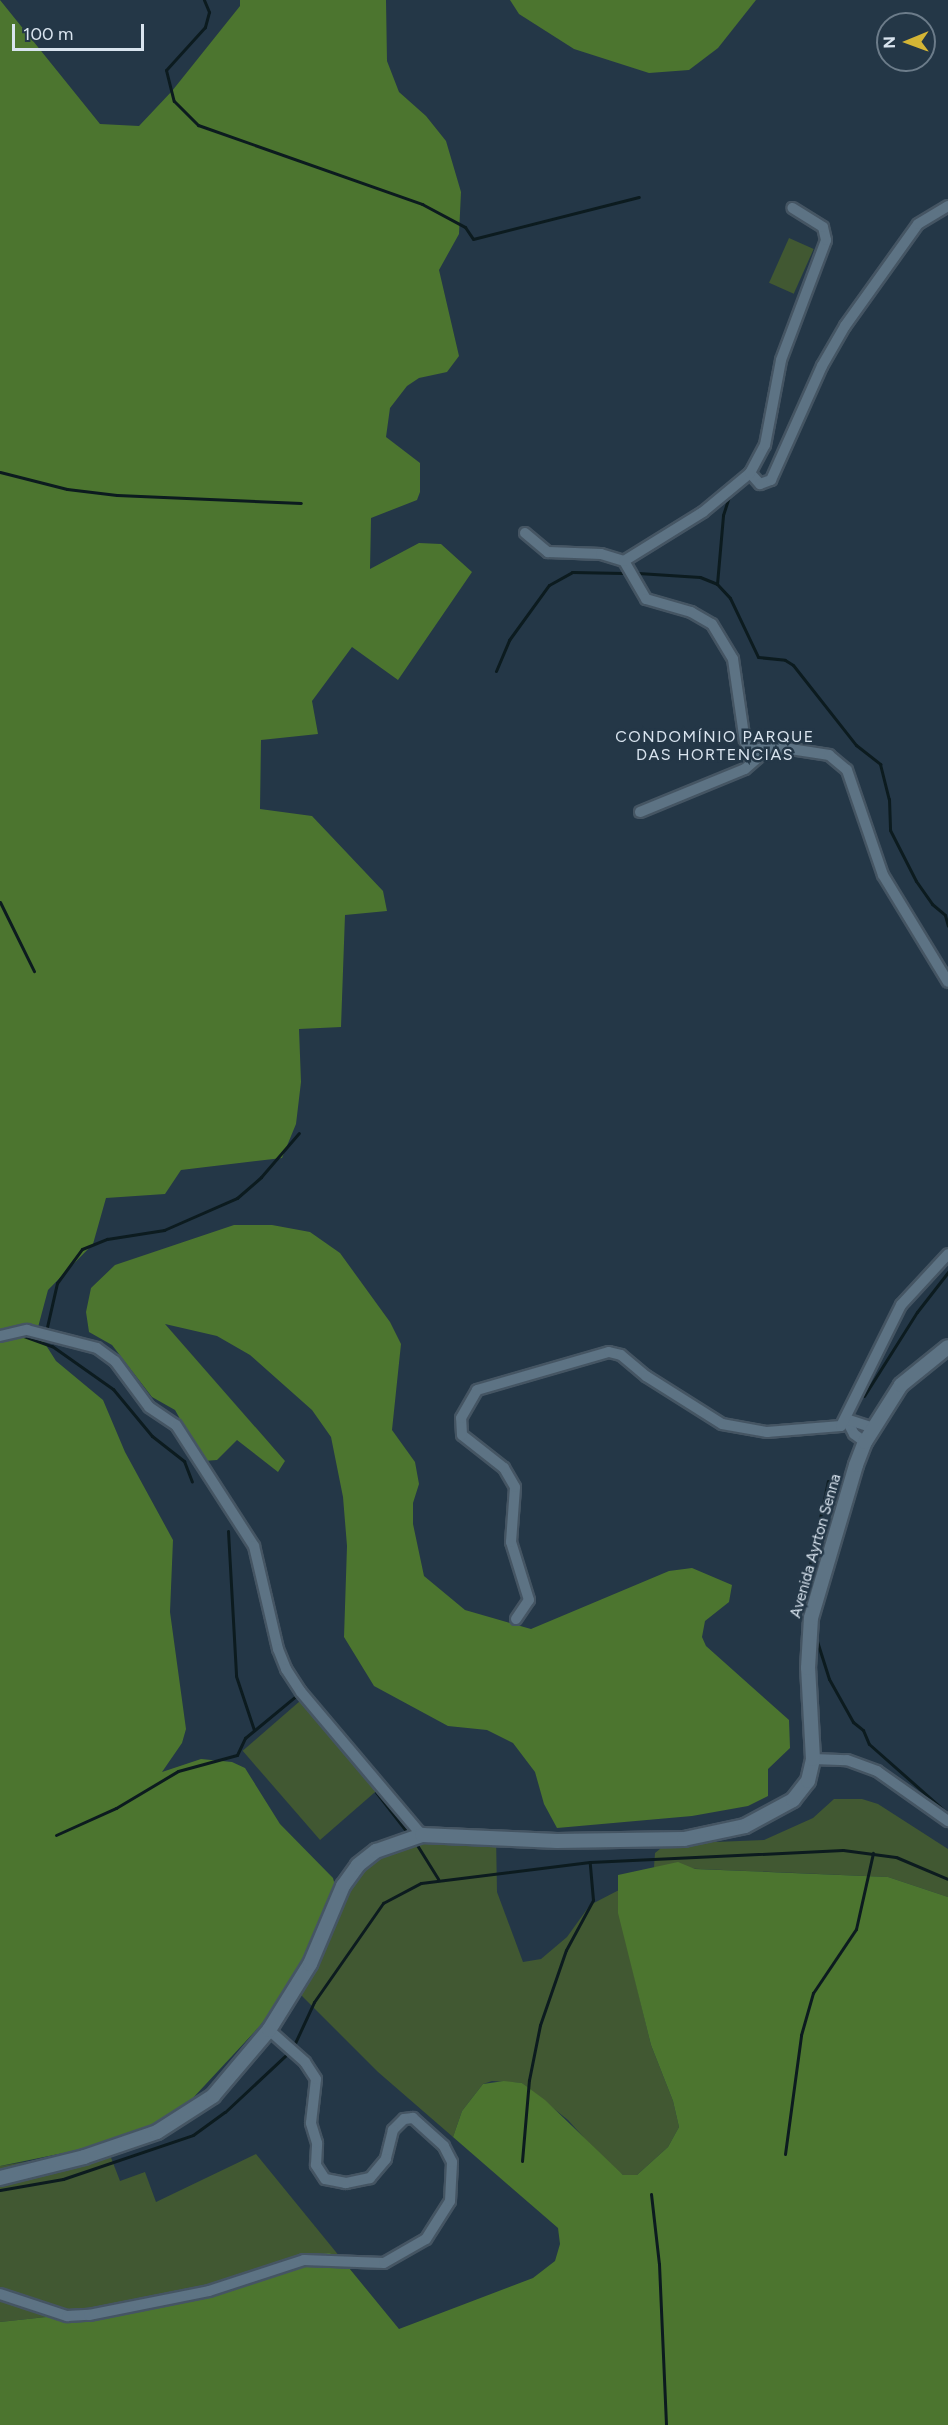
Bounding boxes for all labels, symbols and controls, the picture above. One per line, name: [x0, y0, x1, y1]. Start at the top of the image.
scale bar: [15, 12, 147, 50]
north arrow: [876, 12, 936, 72]
text: 100 m: [23, 23, 73, 45]
text: N: [880, 36, 899, 49]
district label: CONDOMÍNIO PARQUE DAS HORTENCIAS: [615, 727, 815, 765]
street label: Avenida Ayrton Senna: [787, 1472, 845, 1620]

